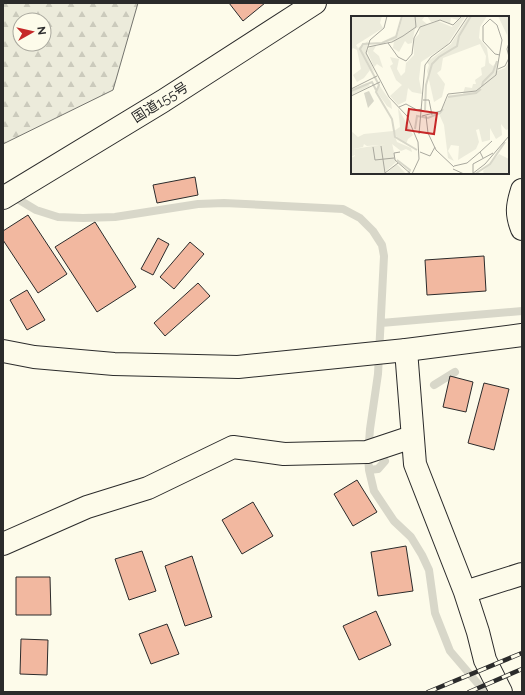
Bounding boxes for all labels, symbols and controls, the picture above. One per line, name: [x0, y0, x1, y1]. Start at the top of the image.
north arrow: [12, 12, 52, 52]
inset map: [351, 16, 509, 174]
text: N: [34, 26, 48, 36]
street label: 国道155号: [129, 78, 191, 126]

